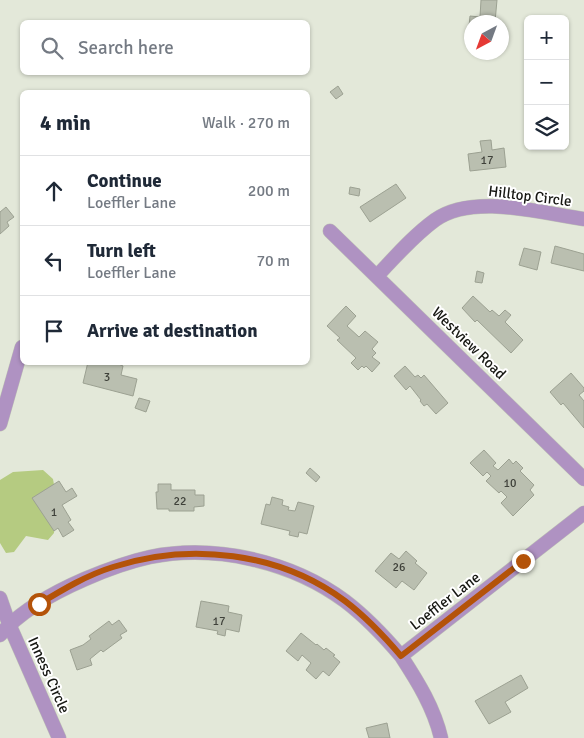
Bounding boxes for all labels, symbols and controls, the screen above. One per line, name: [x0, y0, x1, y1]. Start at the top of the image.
north arrow: [464, 15, 509, 60]
map controls: [524, 15, 569, 150]
button: +: [524, 15, 569, 60]
search box: [20, 20, 310, 75]
icon: search: [38, 34, 66, 62]
text: Search here: [78, 36, 174, 60]
button: −: [524, 60, 569, 105]
button: layers: [524, 105, 569, 150]
text: 4 min: [40, 110, 91, 136]
text: Walk · 270 m: [202, 113, 290, 133]
house number: 17: [481, 153, 493, 168]
text: Continue: [87, 169, 162, 193]
icon: ahead: [40, 177, 68, 205]
text: 200 m: [248, 181, 290, 201]
street label: Hilltop Circle: [487, 182, 573, 210]
text: Loeffler Lane: [87, 193, 176, 213]
text: Turn left: [87, 239, 156, 263]
icon: left: [40, 247, 68, 275]
text: 70 m: [256, 251, 290, 271]
text: Loeffler Lane: [87, 263, 176, 283]
street label: Westview Road: [428, 303, 510, 383]
icon: arrive: [40, 317, 68, 345]
text: Arrive at destination: [87, 319, 258, 343]
house number: 3: [104, 370, 110, 385]
house number: 10: [504, 476, 516, 491]
house number: 22: [174, 494, 186, 509]
house number: 1: [51, 505, 57, 520]
route end: [512, 550, 535, 573]
house number: 26: [393, 560, 405, 575]
street label: Loeffler Lane: [406, 568, 484, 634]
route start: [28, 593, 51, 616]
house number: 17: [213, 614, 225, 629]
street label: Inness Circle: [24, 634, 74, 716]

